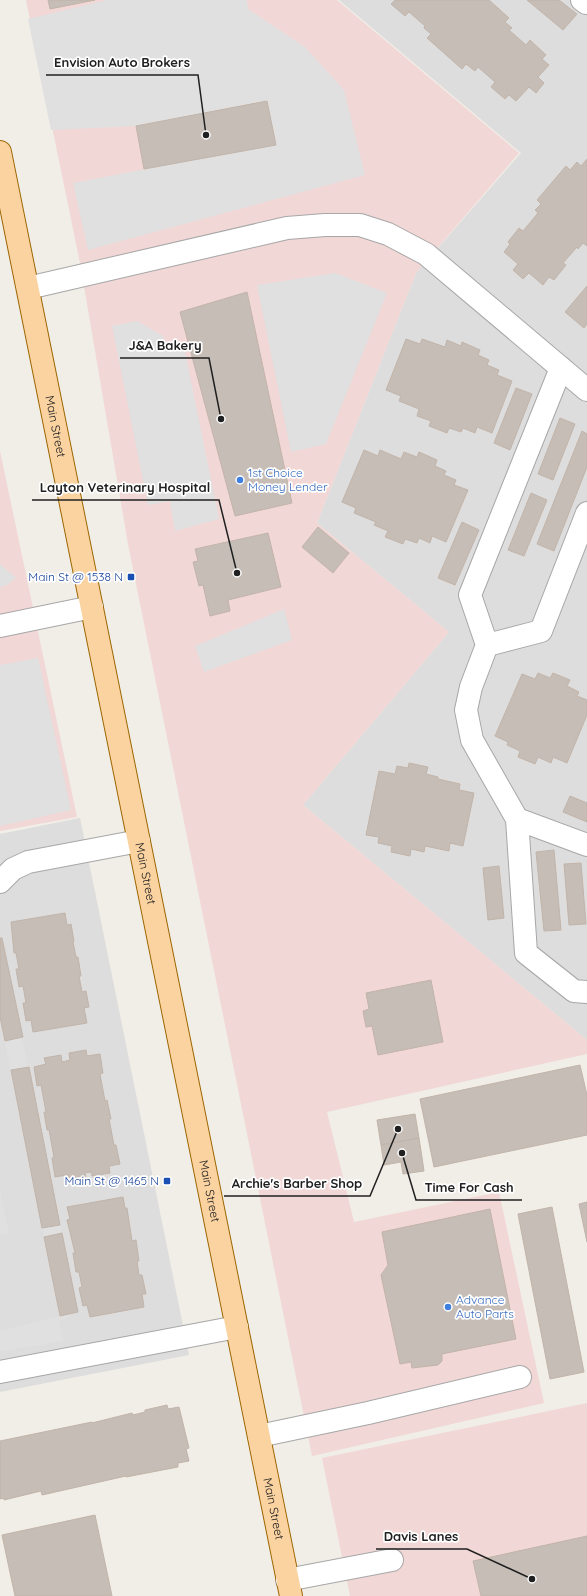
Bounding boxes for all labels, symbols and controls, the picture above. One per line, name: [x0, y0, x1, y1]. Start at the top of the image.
callout: Envision Auto Brokers: [46, 50, 198, 75]
text: Envision Auto Brokers: [54, 54, 190, 70]
callout: J&A Bakery: [120, 333, 209, 358]
text: J&A Bakery: [128, 337, 202, 353]
street label: Main Street: [42, 394, 69, 459]
place label: 1st Choice Money Lender: [248, 465, 328, 494]
callout: Layton Veterinary Hospital: [32, 475, 219, 500]
marker: 1st Choice Money Lender: [235, 475, 245, 485]
text: Layton Veterinary Hospital: [40, 479, 210, 495]
place label: Main St @ 1538 N: [28, 569, 123, 584]
marker: Main St @ 1538 N: [126, 572, 136, 582]
street label: Main Street: [132, 841, 159, 906]
street label: Main Street: [196, 1159, 223, 1223]
callout: Archie's Barber Shop: [224, 1171, 370, 1196]
place label: Main St @ 1465 N: [64, 1173, 159, 1188]
text: Archie's Barber Shop: [232, 1175, 362, 1191]
callout: Time For Cash: [416, 1175, 522, 1200]
marker: Main St @ 1465 N: [162, 1176, 172, 1186]
text: Time For Cash: [424, 1179, 514, 1195]
place label: Advance Auto Parts: [456, 1292, 514, 1321]
marker: Advance Auto Parts: [443, 1302, 453, 1312]
street label: Main Street: [260, 1476, 287, 1541]
callout: Davis Lanes: [376, 1524, 467, 1549]
text: Davis Lanes: [384, 1528, 458, 1544]

